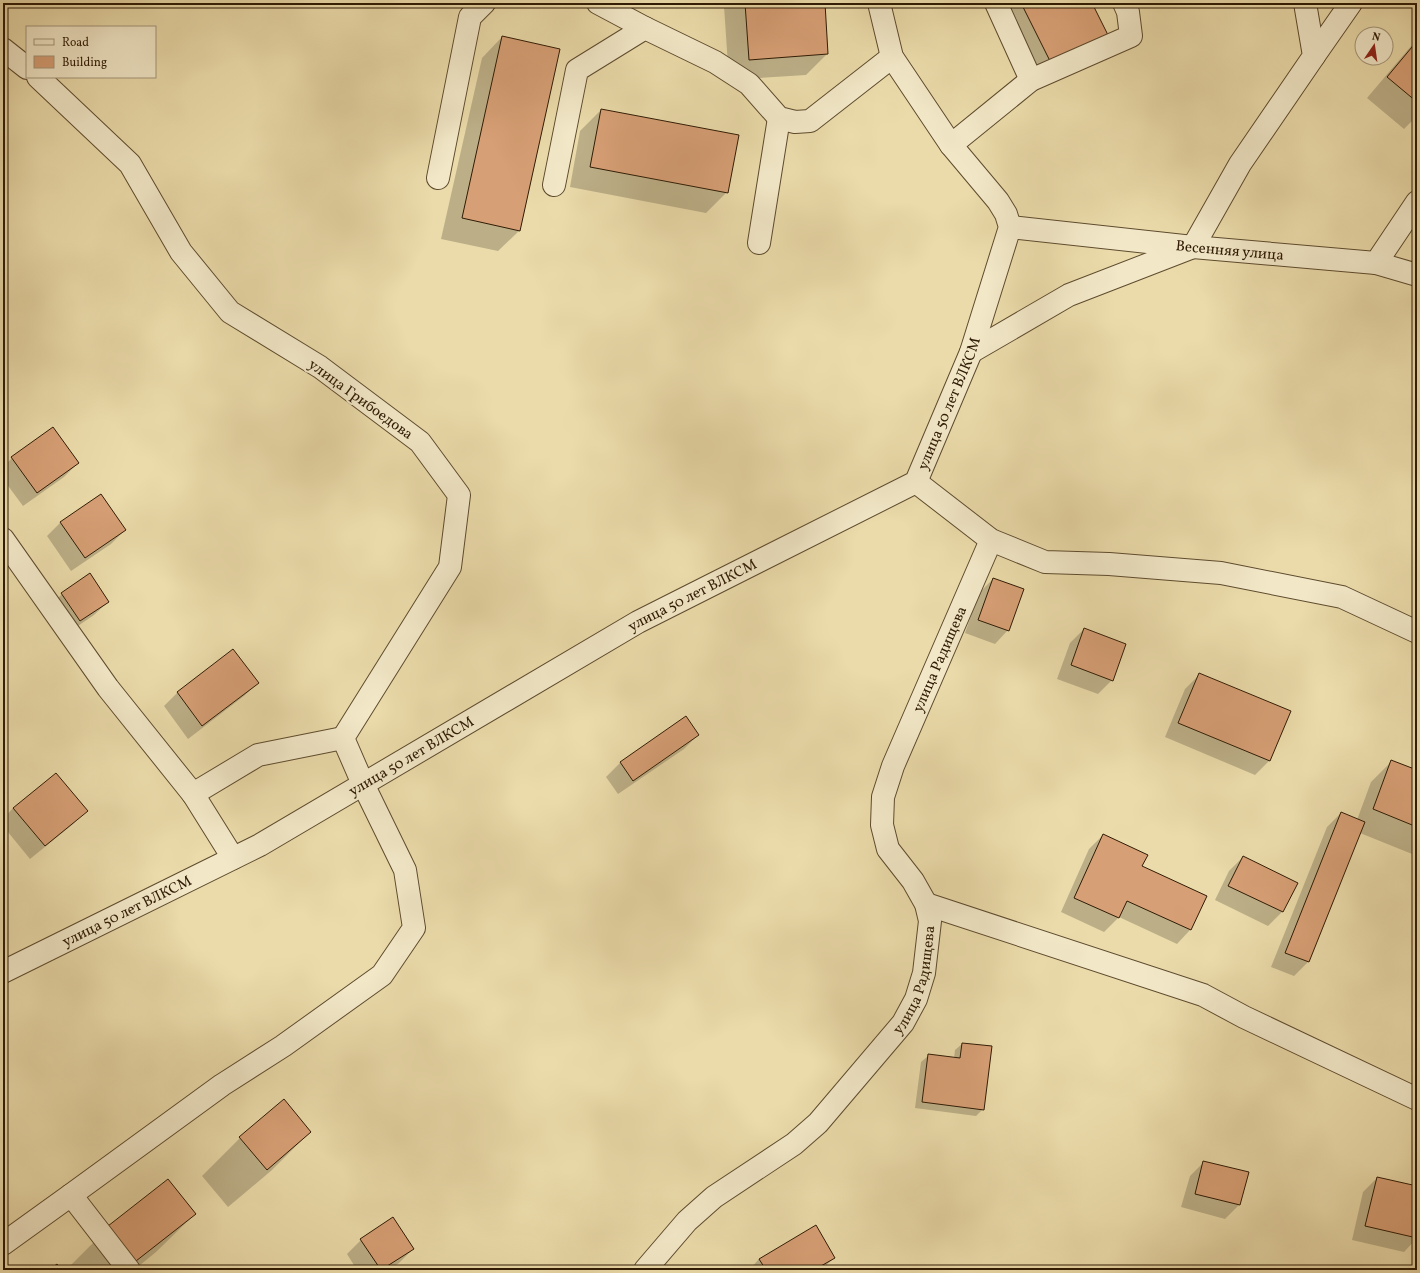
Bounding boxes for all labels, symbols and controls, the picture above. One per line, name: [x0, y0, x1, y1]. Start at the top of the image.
legend: [26, 26, 156, 78]
north arrow: [1354, 26, 1394, 66]
text: N: [1370, 30, 1381, 46]
text: Road: [62, 35, 89, 51]
text: Building: [62, 55, 107, 71]
street label: Весенняя улица: [1174, 236, 1285, 267]
street label: улица 50 лет ВЛКСМ: [913, 335, 987, 474]
street label: улица Грибоедова: [303, 355, 417, 445]
street label: улица 50 лет ВЛКСМ: [624, 555, 761, 638]
street label: улица Радищева: [908, 603, 973, 716]
street label: улица 50 лет ВЛКСМ: [345, 712, 478, 802]
street label: улица 50 лет ВЛКСМ: [59, 871, 196, 953]
street label: улица Радищева: [889, 925, 941, 1040]

